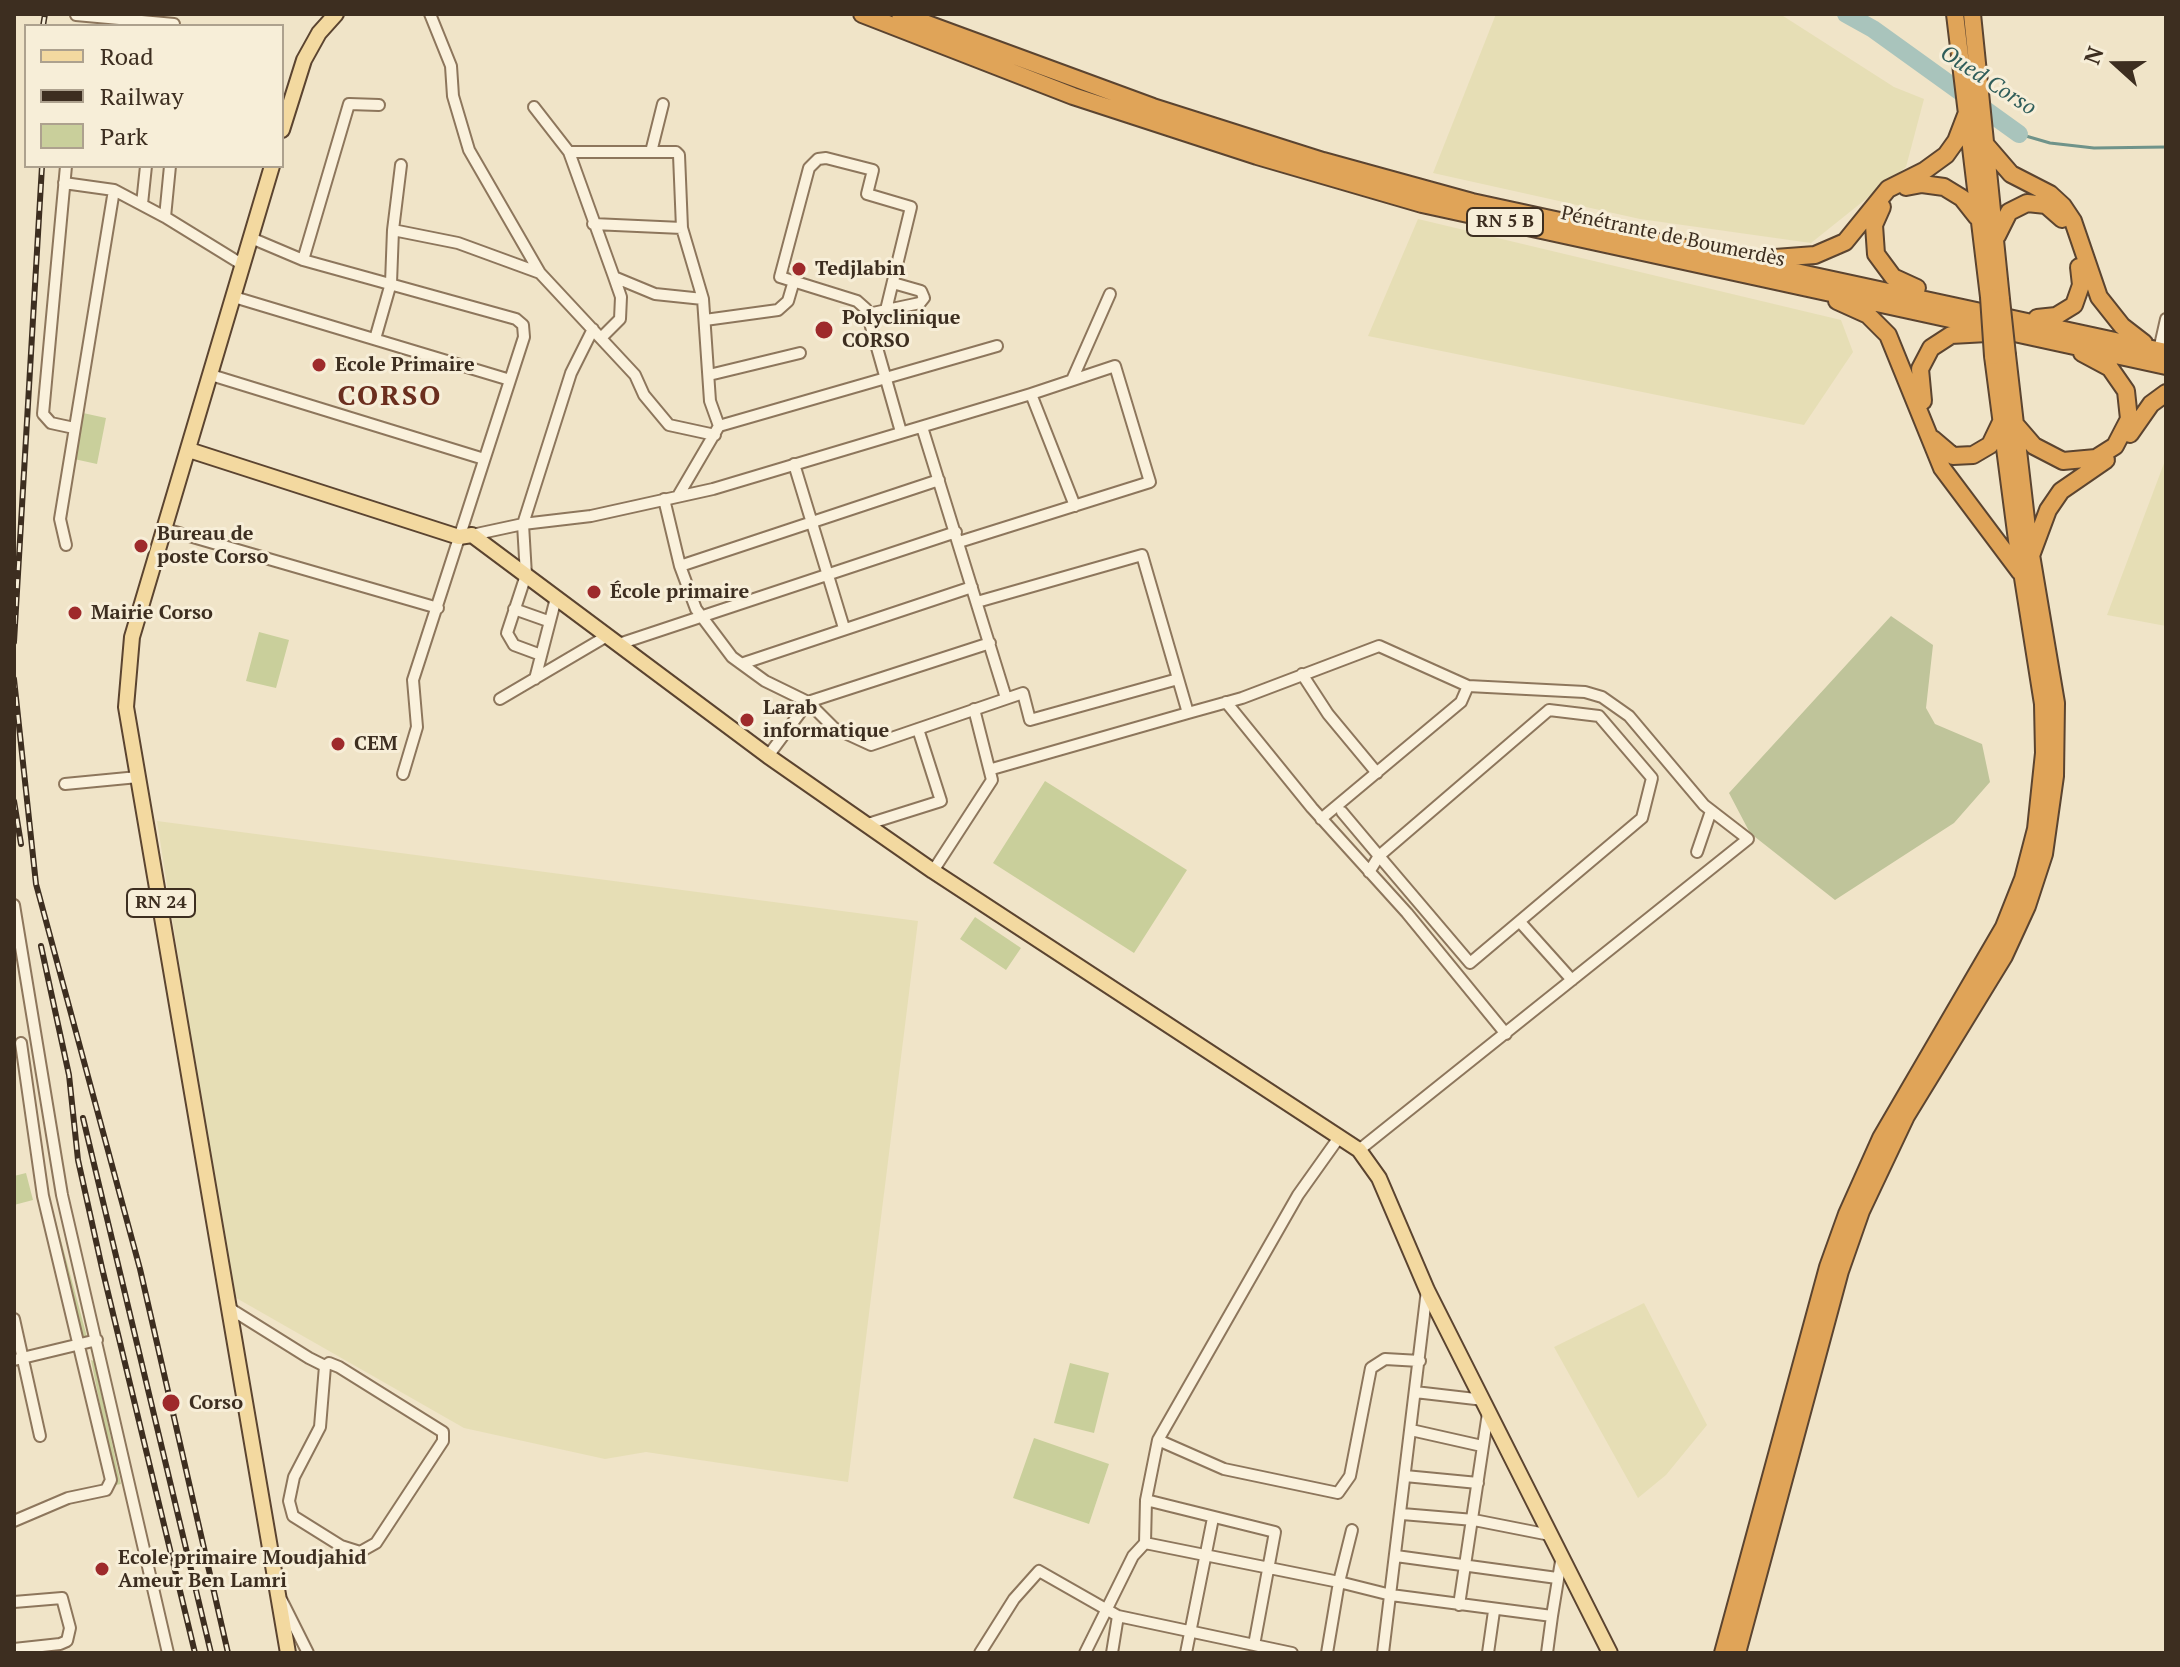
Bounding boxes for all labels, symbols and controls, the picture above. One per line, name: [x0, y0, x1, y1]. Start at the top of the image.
legend: [24, 24, 284, 168]
north arrow: [2076, 24, 2156, 104]
text: Road: [100, 40, 154, 72]
water label: Oued Corso: [1935, 40, 2041, 122]
text: N: [2077, 42, 2110, 68]
text: Railway: [100, 80, 184, 112]
text: Park: [100, 120, 148, 152]
street label: Pénétrante de Boumerdès: [1559, 202, 1787, 272]
road number: RN 5 B: [1467, 208, 1543, 236]
place label: Tedjlabin: [815, 257, 905, 281]
marker: Tedjlabin: [790, 260, 808, 278]
place label: Polyclinique CORSO: [842, 306, 960, 353]
marker: Polyclinique CORSO: [813, 319, 835, 341]
place label: Ecole Primaire: [335, 353, 475, 377]
marker: Ecole Primaire: [310, 356, 328, 374]
district label: CORSO: [338, 380, 442, 414]
place label: Bureau de poste Corso: [157, 522, 268, 569]
marker: Bureau de poste Corso: [132, 537, 150, 555]
place label: École primaire: [610, 580, 749, 604]
marker: École primaire: [585, 583, 603, 601]
place label: Mairie Corso: [91, 601, 213, 625]
marker: Mairie Corso: [66, 604, 84, 622]
place label: Larab informatique: [763, 696, 889, 743]
marker: Larab informatique: [738, 711, 756, 729]
place label: CEM: [354, 732, 398, 756]
marker: CEM: [329, 735, 347, 753]
road number: RN 24: [127, 889, 195, 917]
place label: Corso: [189, 1391, 243, 1415]
marker: Corso: [160, 1392, 182, 1414]
place label: Ecole primaire Moudjahid Ameur Ben Lamri: [118, 1546, 366, 1593]
marker: Ecole primaire Moudjahid Ameur Ben Lamri: [93, 1560, 111, 1578]

